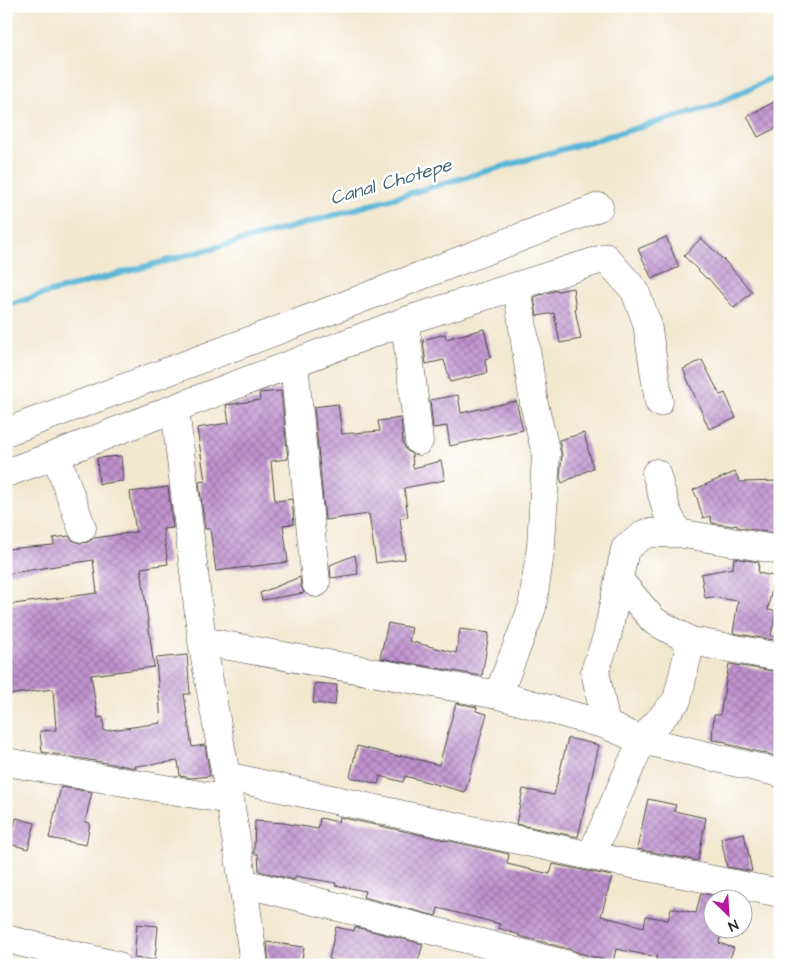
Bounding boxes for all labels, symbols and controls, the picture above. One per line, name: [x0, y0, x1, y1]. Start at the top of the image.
water label: Canal Chotepe: [327, 151, 457, 212]
north arrow: [704, 888, 754, 938]
text: N: [725, 914, 741, 936]

